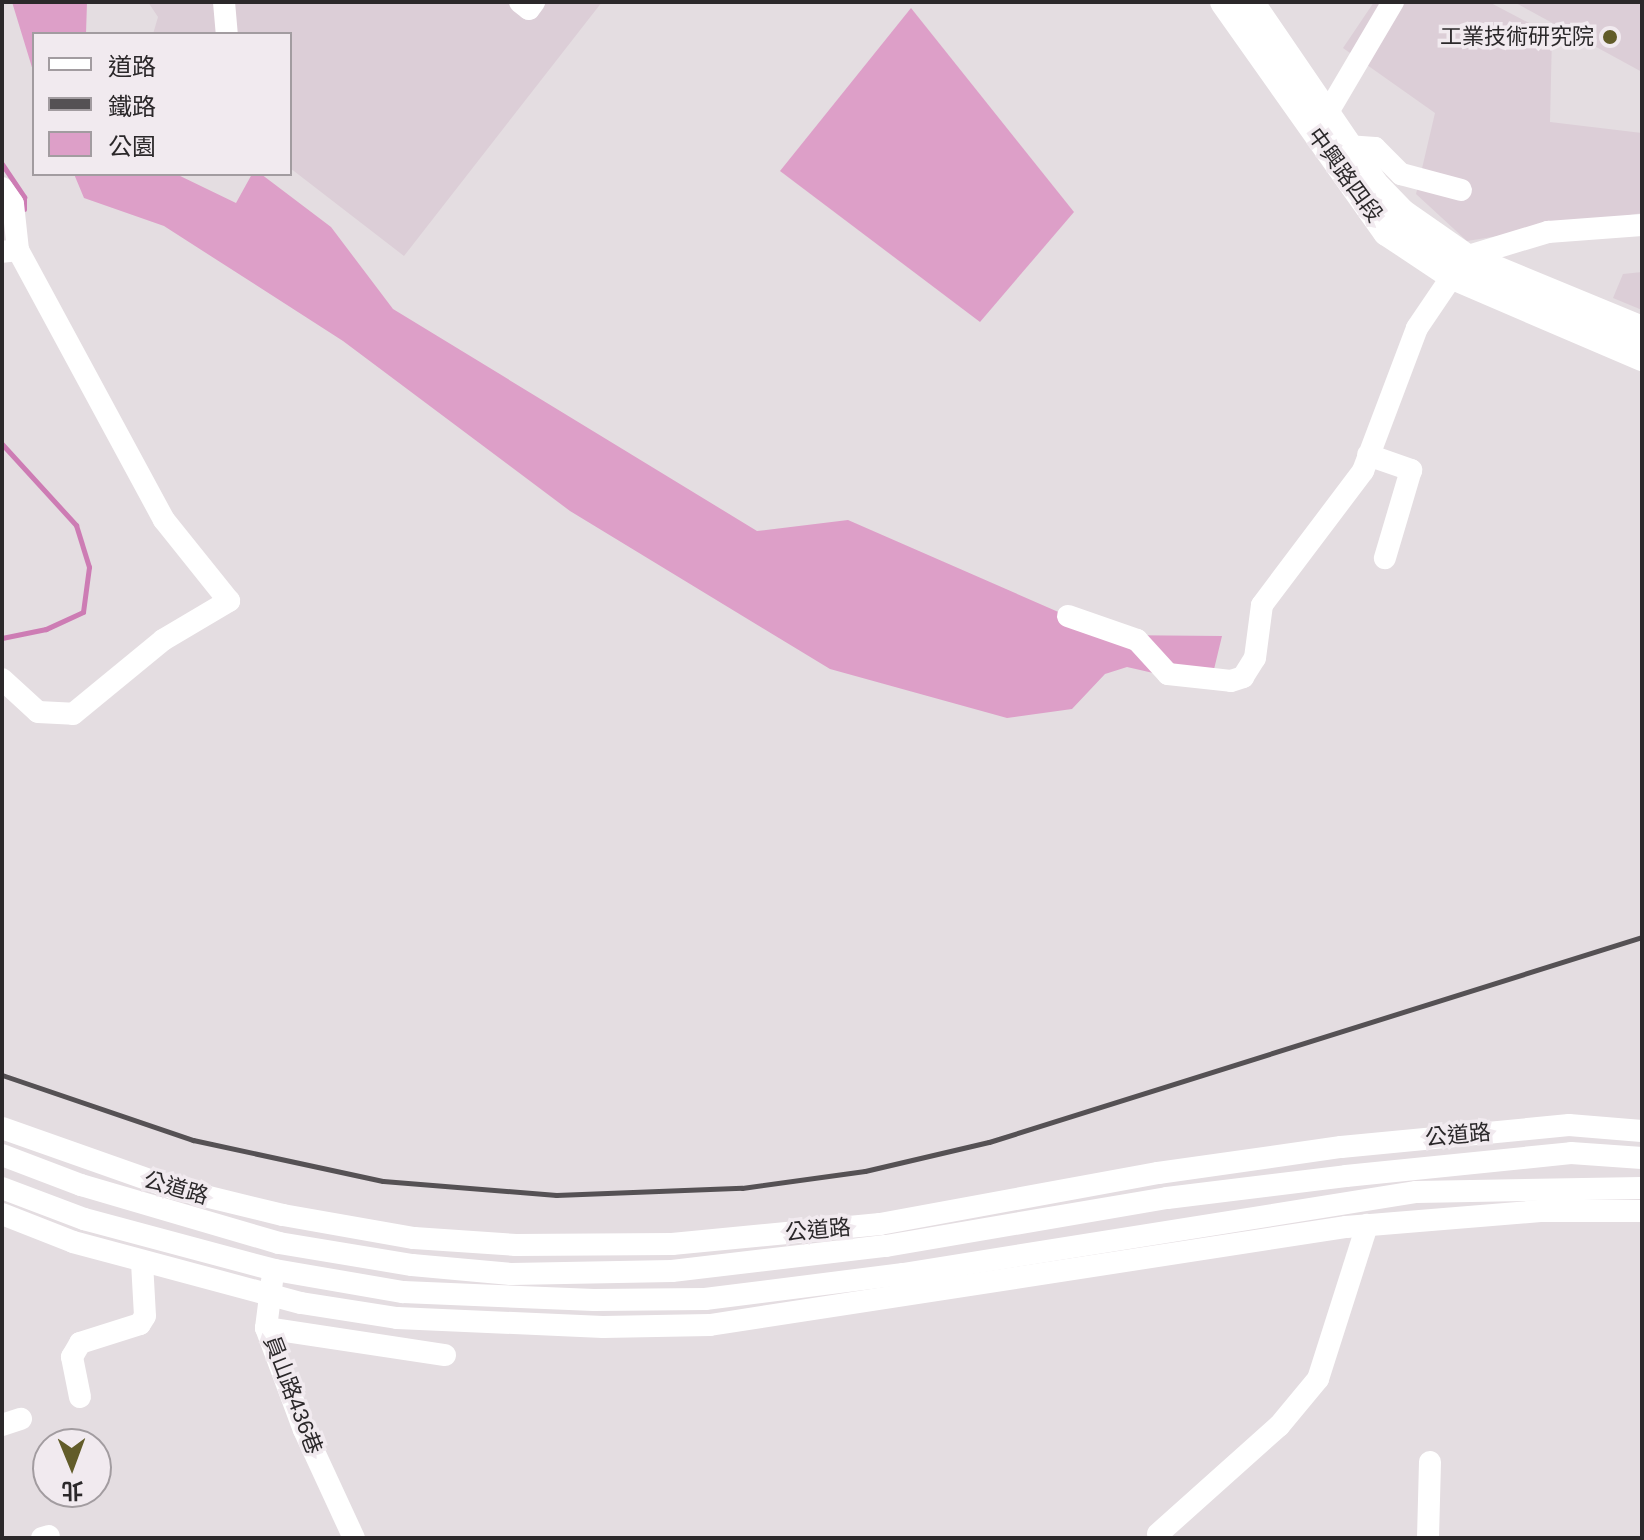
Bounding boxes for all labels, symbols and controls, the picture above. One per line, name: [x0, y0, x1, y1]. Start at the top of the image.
place label: 工業技術研究院: [1440, 24, 1594, 50]
marker: 工業技術研究院: [1601, 28, 1619, 46]
legend: [32, 32, 292, 176]
text: 道路: [108, 53, 156, 80]
text: 鐵路: [108, 93, 156, 120]
street label: 中興路四段: [1302, 123, 1388, 227]
text: 公園: [108, 133, 156, 160]
street label: 公道路: [1424, 1119, 1492, 1151]
street label: 公道路: [141, 1166, 211, 1210]
street label: 公道路: [784, 1214, 852, 1246]
street label: 員山路436巷: [258, 1332, 328, 1458]
north arrow: [32, 1428, 112, 1508]
text: 北: [61, 1478, 84, 1503]

